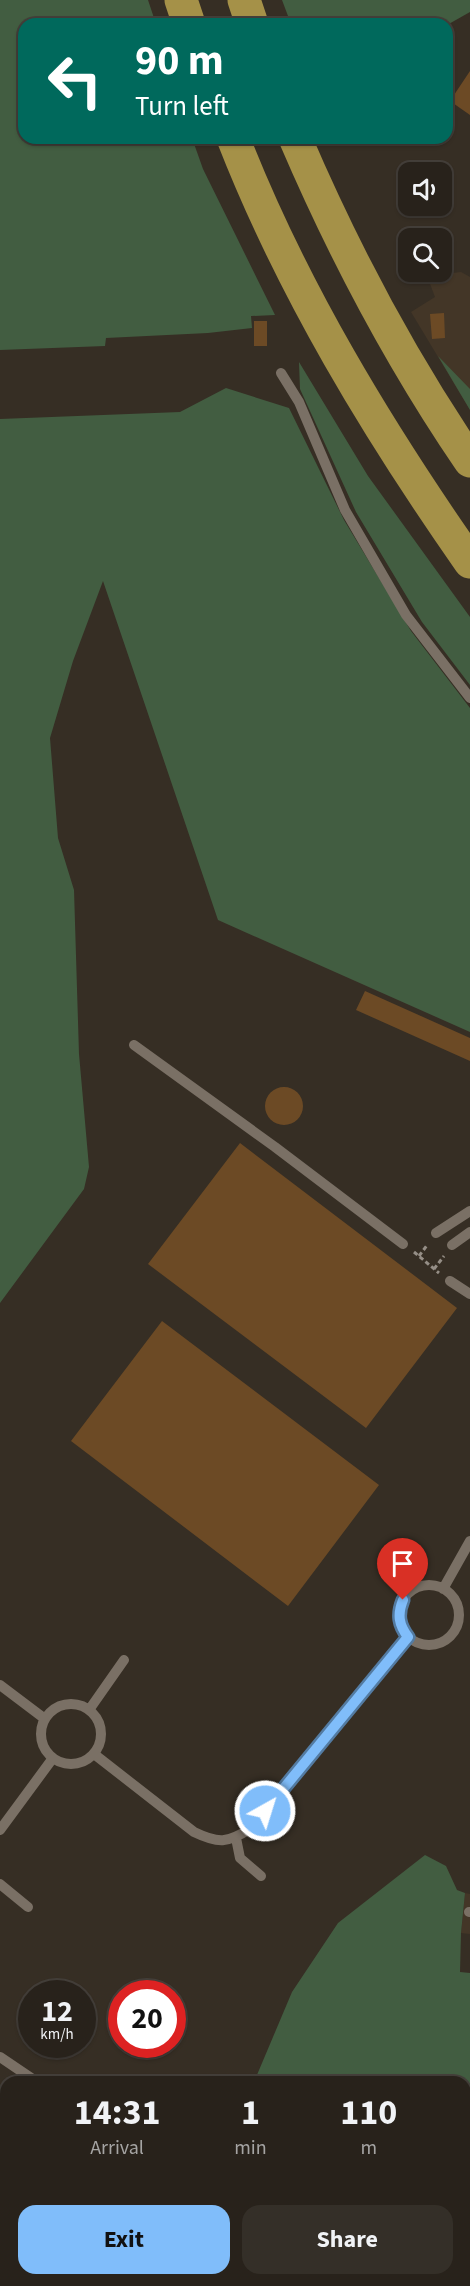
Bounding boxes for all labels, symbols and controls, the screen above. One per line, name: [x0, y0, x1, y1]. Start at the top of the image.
text: 90 m: [135, 31, 224, 91]
icon: left: [36, 42, 114, 120]
text: Turn left: [135, 87, 229, 126]
map controls: [398, 162, 452, 282]
button: sound: [398, 162, 452, 216]
button: search: [398, 228, 452, 282]
pin: [377, 1538, 428, 1600]
icon: arrive: [386, 1547, 419, 1580]
position arrow: [233, 1779, 297, 1843]
speed limit sign: 20: [108, 1980, 186, 2058]
text: 12: [41, 1990, 73, 2033]
text: km/h: [40, 2024, 74, 2045]
text: 14:31: [74, 2087, 161, 2138]
text: 1: [241, 2087, 260, 2138]
text: 110: [340, 2087, 397, 2138]
text: Arrival: [90, 2134, 144, 2162]
text: min: [234, 2134, 267, 2162]
text: m: [360, 2134, 377, 2162]
button: Exit: [18, 2205, 230, 2274]
button: Share: [242, 2205, 453, 2274]

